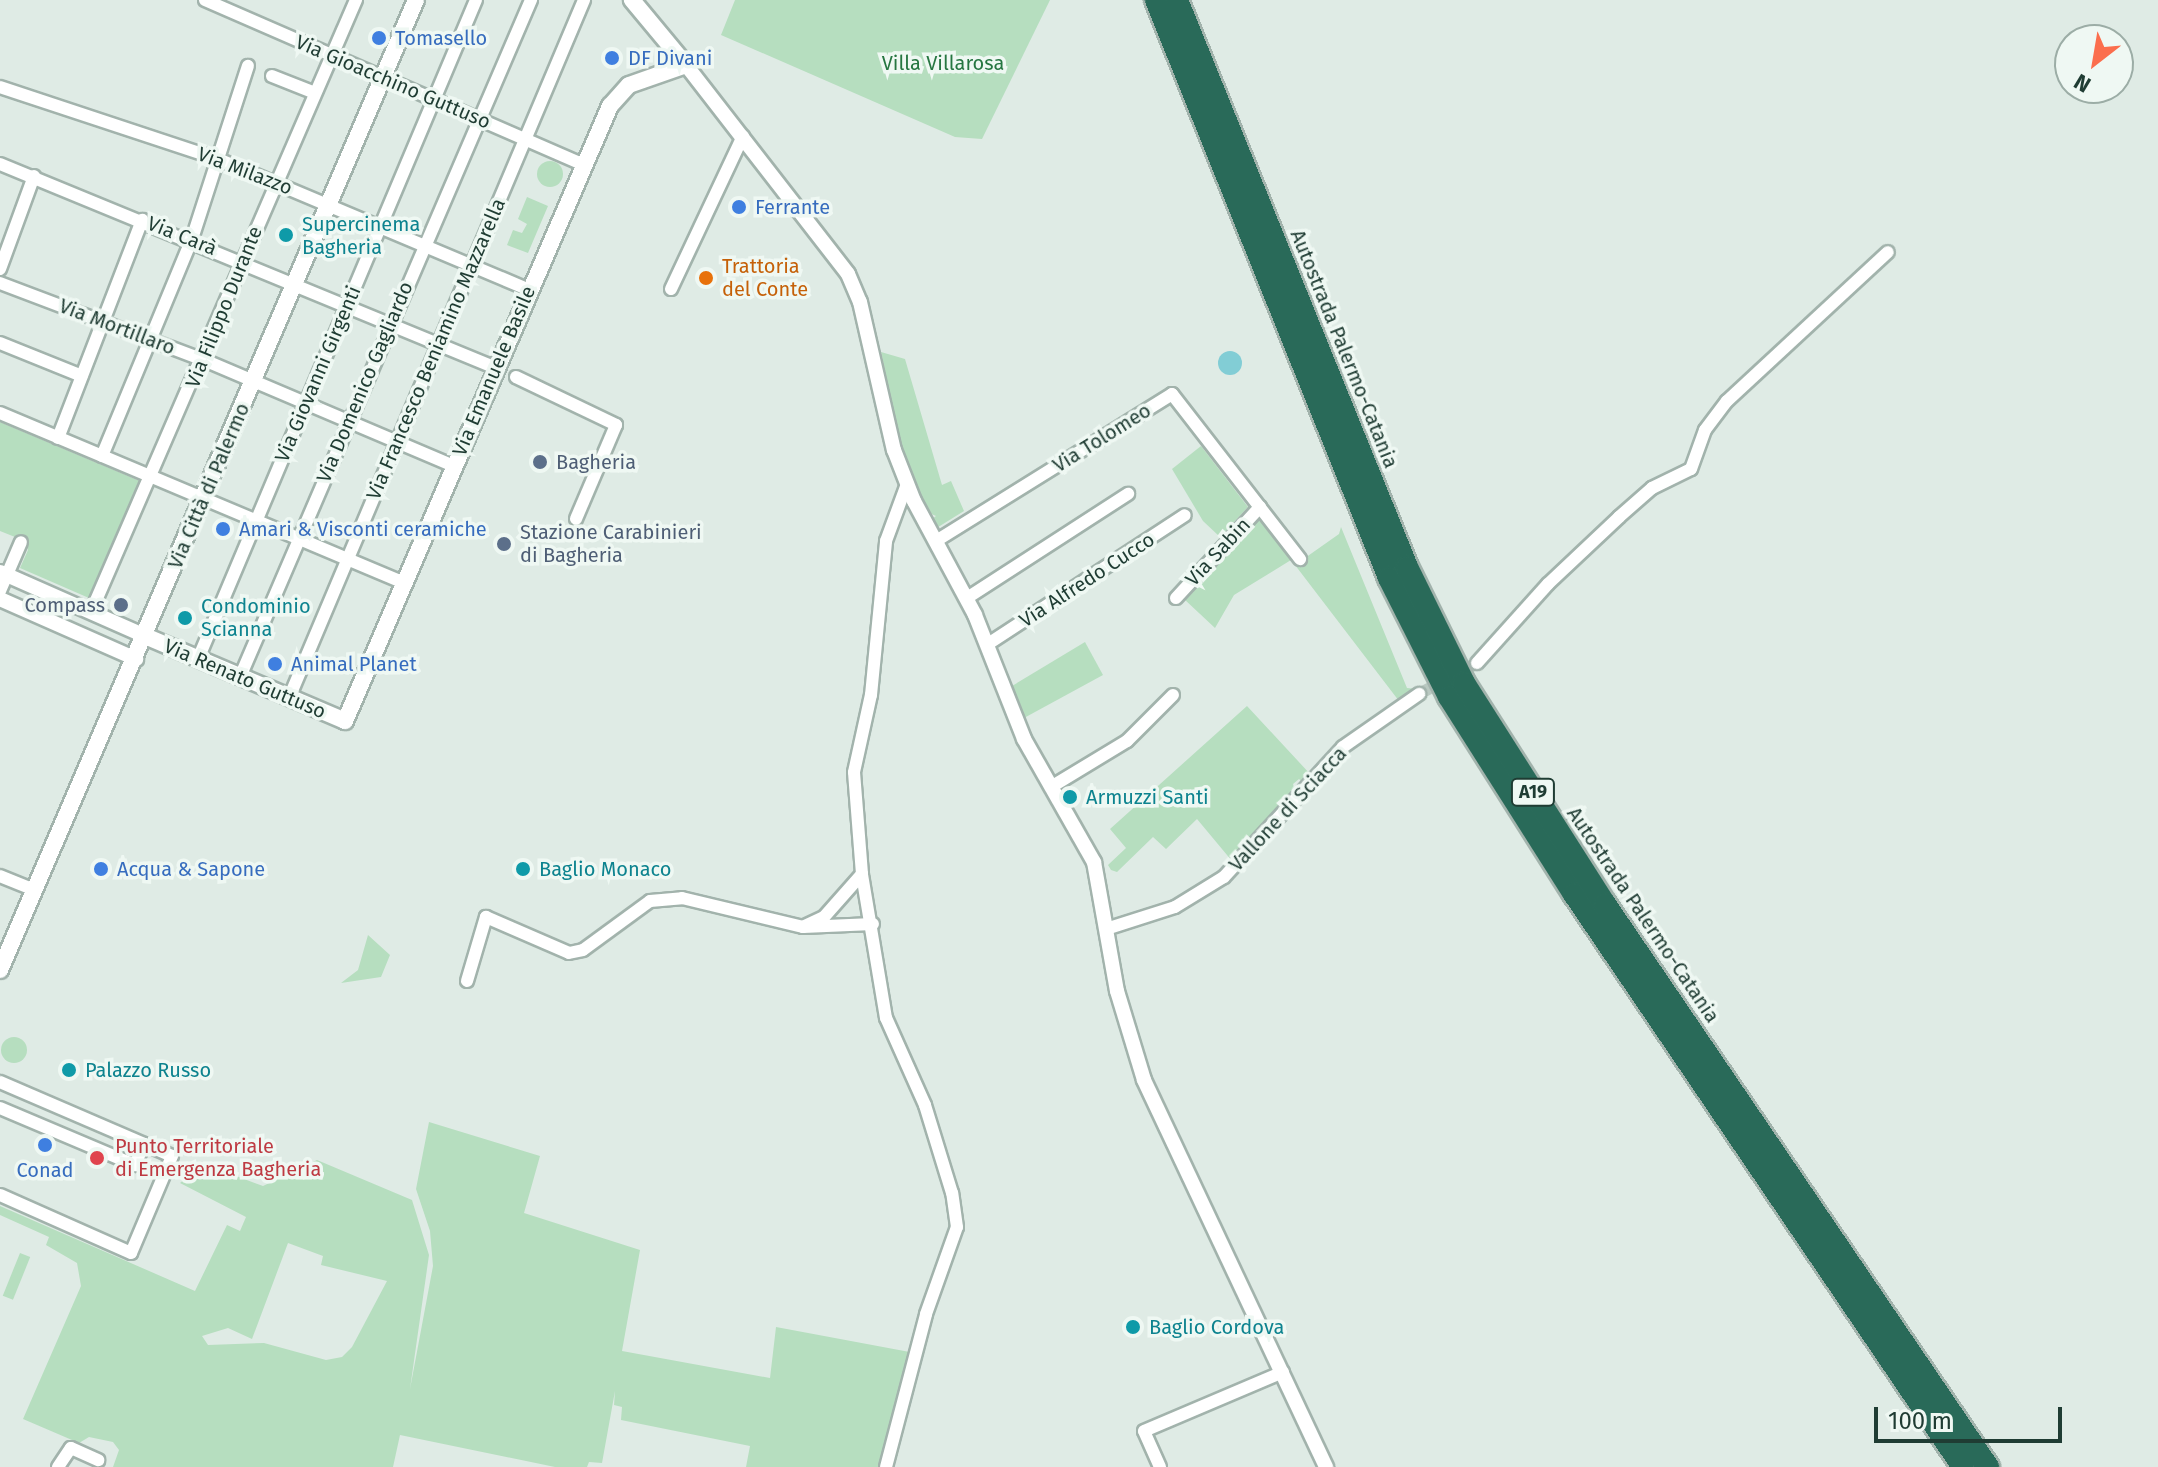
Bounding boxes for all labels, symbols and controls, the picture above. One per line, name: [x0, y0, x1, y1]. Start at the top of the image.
north arrow: [2054, 24, 2134, 104]
place label: Tomasello: [395, 26, 487, 50]
marker: Tomasello: [370, 29, 388, 47]
street label: Via Gioacchino Guttuso: [292, 30, 494, 134]
place label: DF Divani: [628, 46, 712, 70]
marker: DF Divani: [603, 49, 621, 67]
park label: Villa Villarosa: [882, 51, 1004, 75]
text: N: [2069, 68, 2096, 99]
street label: Via Milazzo: [194, 142, 296, 200]
street label: Via Francesco Beniamino Mazzarella: [361, 195, 511, 503]
place label: Ferrante: [755, 195, 830, 219]
marker: Ferrante: [730, 198, 748, 216]
street label: Via Carà: [144, 211, 220, 261]
place label: Supercinema Bagheria: [302, 212, 420, 259]
street label: Via Filippo Durante: [181, 223, 267, 391]
marker: Supercinema Bagheria: [277, 226, 295, 244]
street label: Autostrada Palermo-Catania: [1285, 226, 1403, 472]
place label: Trattoria del Conte: [722, 254, 808, 301]
marker: Trattoria del Conte: [697, 269, 715, 287]
street label: Via Domenico Gagliardo: [312, 278, 418, 486]
street label: Via Giovanni Girgenti: [270, 282, 366, 466]
street label: Via Emanuele Basile: [447, 282, 541, 460]
street label: Via Mortillaro: [56, 294, 178, 360]
street label: Via Tolomeo: [1049, 398, 1155, 478]
street label: Via Città di Palermo: [163, 400, 255, 572]
place label: Bagheria: [556, 450, 636, 474]
marker: Bagheria: [531, 453, 549, 471]
street label: Via Sabin: [1181, 513, 1255, 591]
place label: Amari & Visconti ceramiche: [239, 517, 487, 541]
marker: Amari & Visconti ceramiche: [214, 520, 232, 538]
place label: Stazione Carabinieri di Bagheria: [520, 520, 702, 567]
street label: Via Alfredo Cucco: [1015, 527, 1159, 633]
marker: Stazione Carabinieri di Bagheria: [495, 535, 513, 553]
place label: Compass: [25, 593, 105, 617]
place label: Condominio Scianna: [201, 594, 311, 641]
marker: Compass: [112, 596, 130, 614]
marker: Condominio Scianna: [176, 609, 194, 627]
street label: Via Renato Guttuso: [160, 634, 330, 724]
place label: Animal Planet: [291, 652, 417, 676]
marker: Animal Planet: [266, 655, 284, 673]
street label: Vallone di Sciacca: [1224, 742, 1352, 876]
road number: A19: [1509, 778, 1557, 806]
place label: Armuzzi Santi: [1086, 785, 1209, 809]
marker: Armuzzi Santi: [1061, 788, 1079, 806]
street label: Autostrada Palermo-Catania: [1562, 803, 1724, 1027]
place label: Acqua & Sapone: [117, 857, 265, 881]
place label: Baglio Monaco: [539, 857, 671, 881]
marker: Acqua & Sapone: [92, 860, 110, 878]
marker: Baglio Monaco: [514, 860, 532, 878]
place label: Palazzo Russo: [85, 1058, 211, 1082]
marker: Palazzo Russo: [60, 1061, 78, 1079]
place label: Punto Territoriale di Emergenza Bagheria: [115, 1134, 321, 1181]
marker: Conad: [36, 1136, 54, 1154]
marker: Punto Territoriale di Emergenza Bagheria: [86, 1147, 108, 1169]
place label: Conad: [16, 1158, 74, 1182]
place label: Baglio Cordova: [1149, 1315, 1284, 1339]
marker: Baglio Cordova: [1124, 1318, 1142, 1336]
scale bar: [1878, 1391, 2066, 1441]
text: 100 m: [1888, 1407, 1952, 1435]

